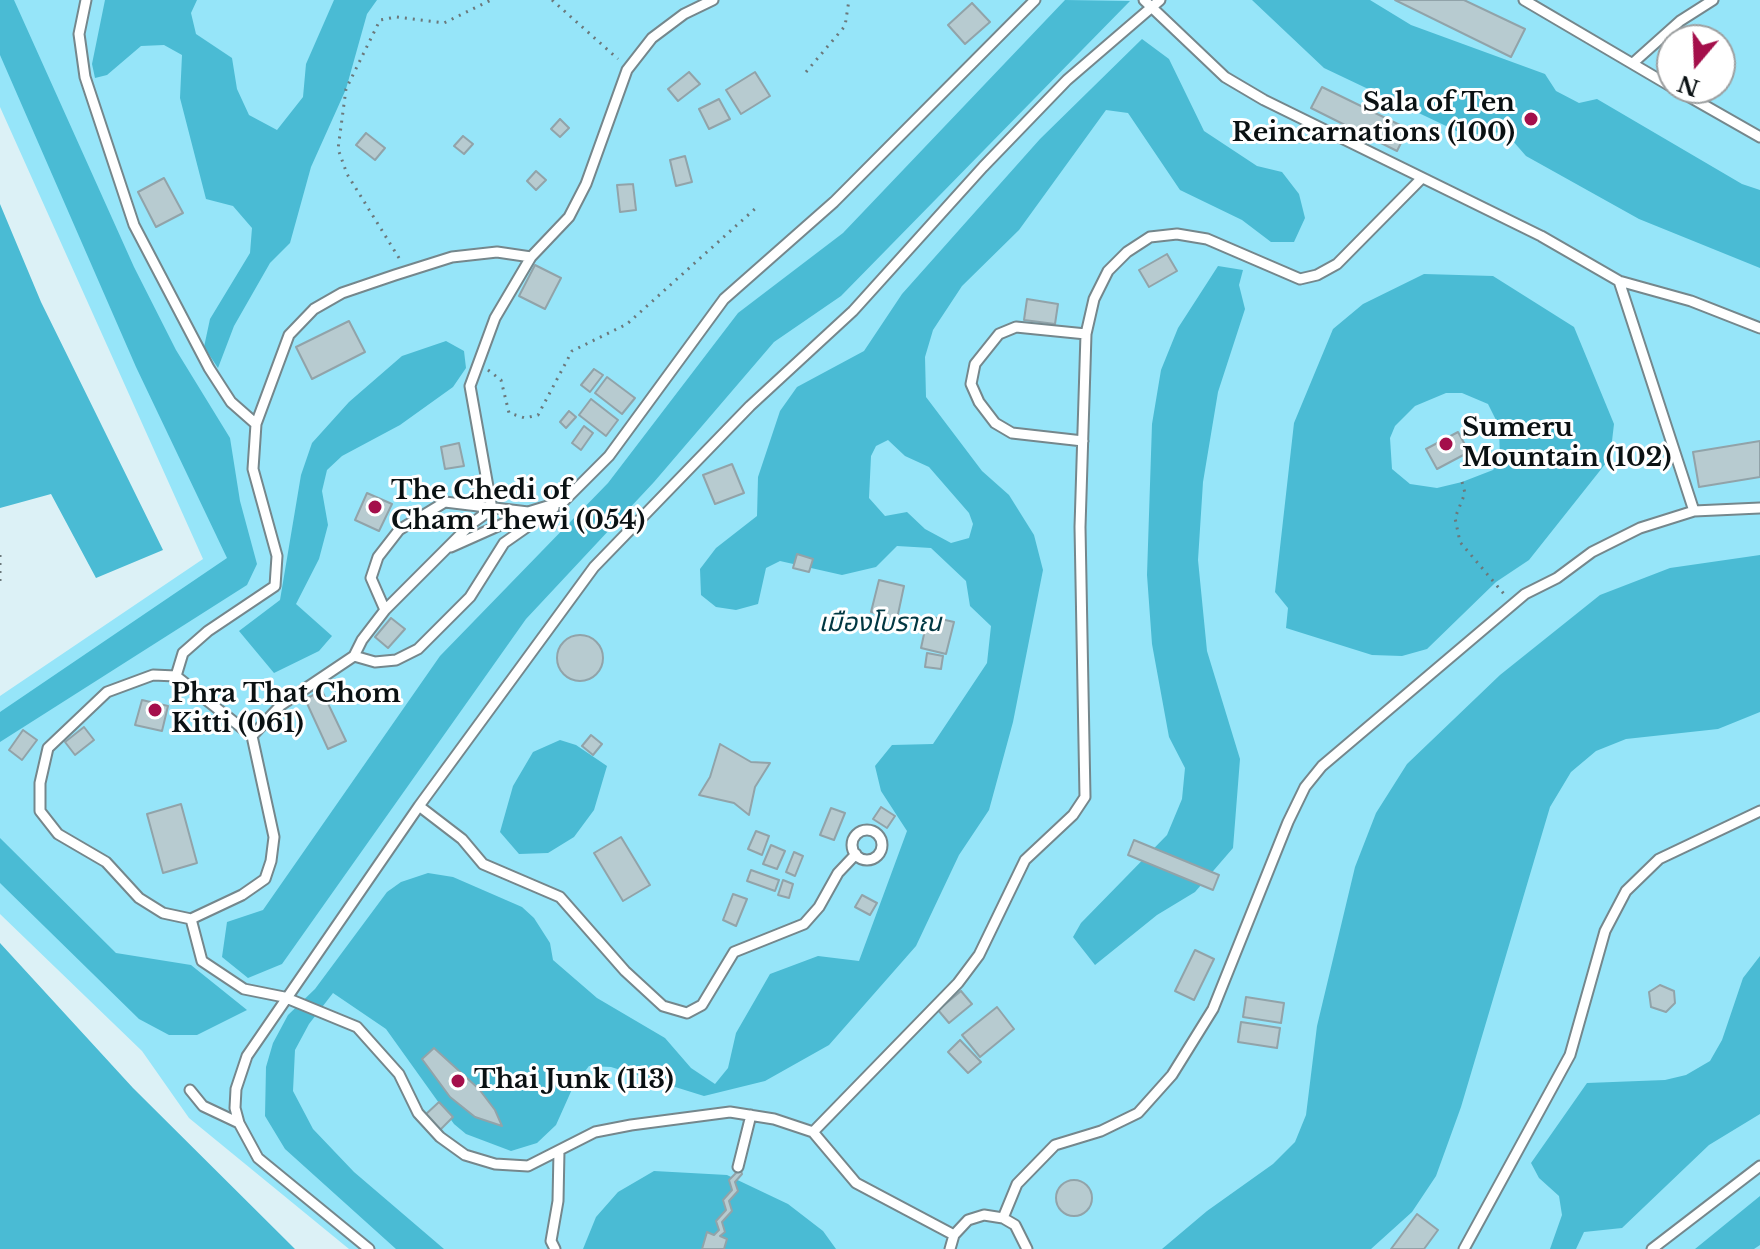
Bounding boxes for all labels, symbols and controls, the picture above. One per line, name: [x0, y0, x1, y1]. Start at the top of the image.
north arrow: [1656, 24, 1736, 104]
text: N: [1674, 69, 1703, 101]
place label: Sala of Ten Reincarnations (100): [1232, 88, 1515, 150]
marker: Sala of Ten Reincarnations (100): [1522, 110, 1540, 128]
place label: Sumeru Mountain (102): [1462, 413, 1671, 474]
marker: Sumeru Mountain (102): [1437, 435, 1455, 453]
place label: The Chedi of Cham Thewi (054): [391, 476, 645, 538]
marker: The Chedi of Cham Thewi (054): [366, 498, 384, 516]
park label: เมืองโบราณ: [819, 608, 941, 640]
place label: Phra That Chom Kitti (061): [171, 679, 401, 740]
marker: Phra That Chom Kitti (061): [146, 701, 164, 719]
place label: Thai Junk (113): [474, 1065, 674, 1097]
marker: Thai Junk (113): [449, 1072, 467, 1090]

